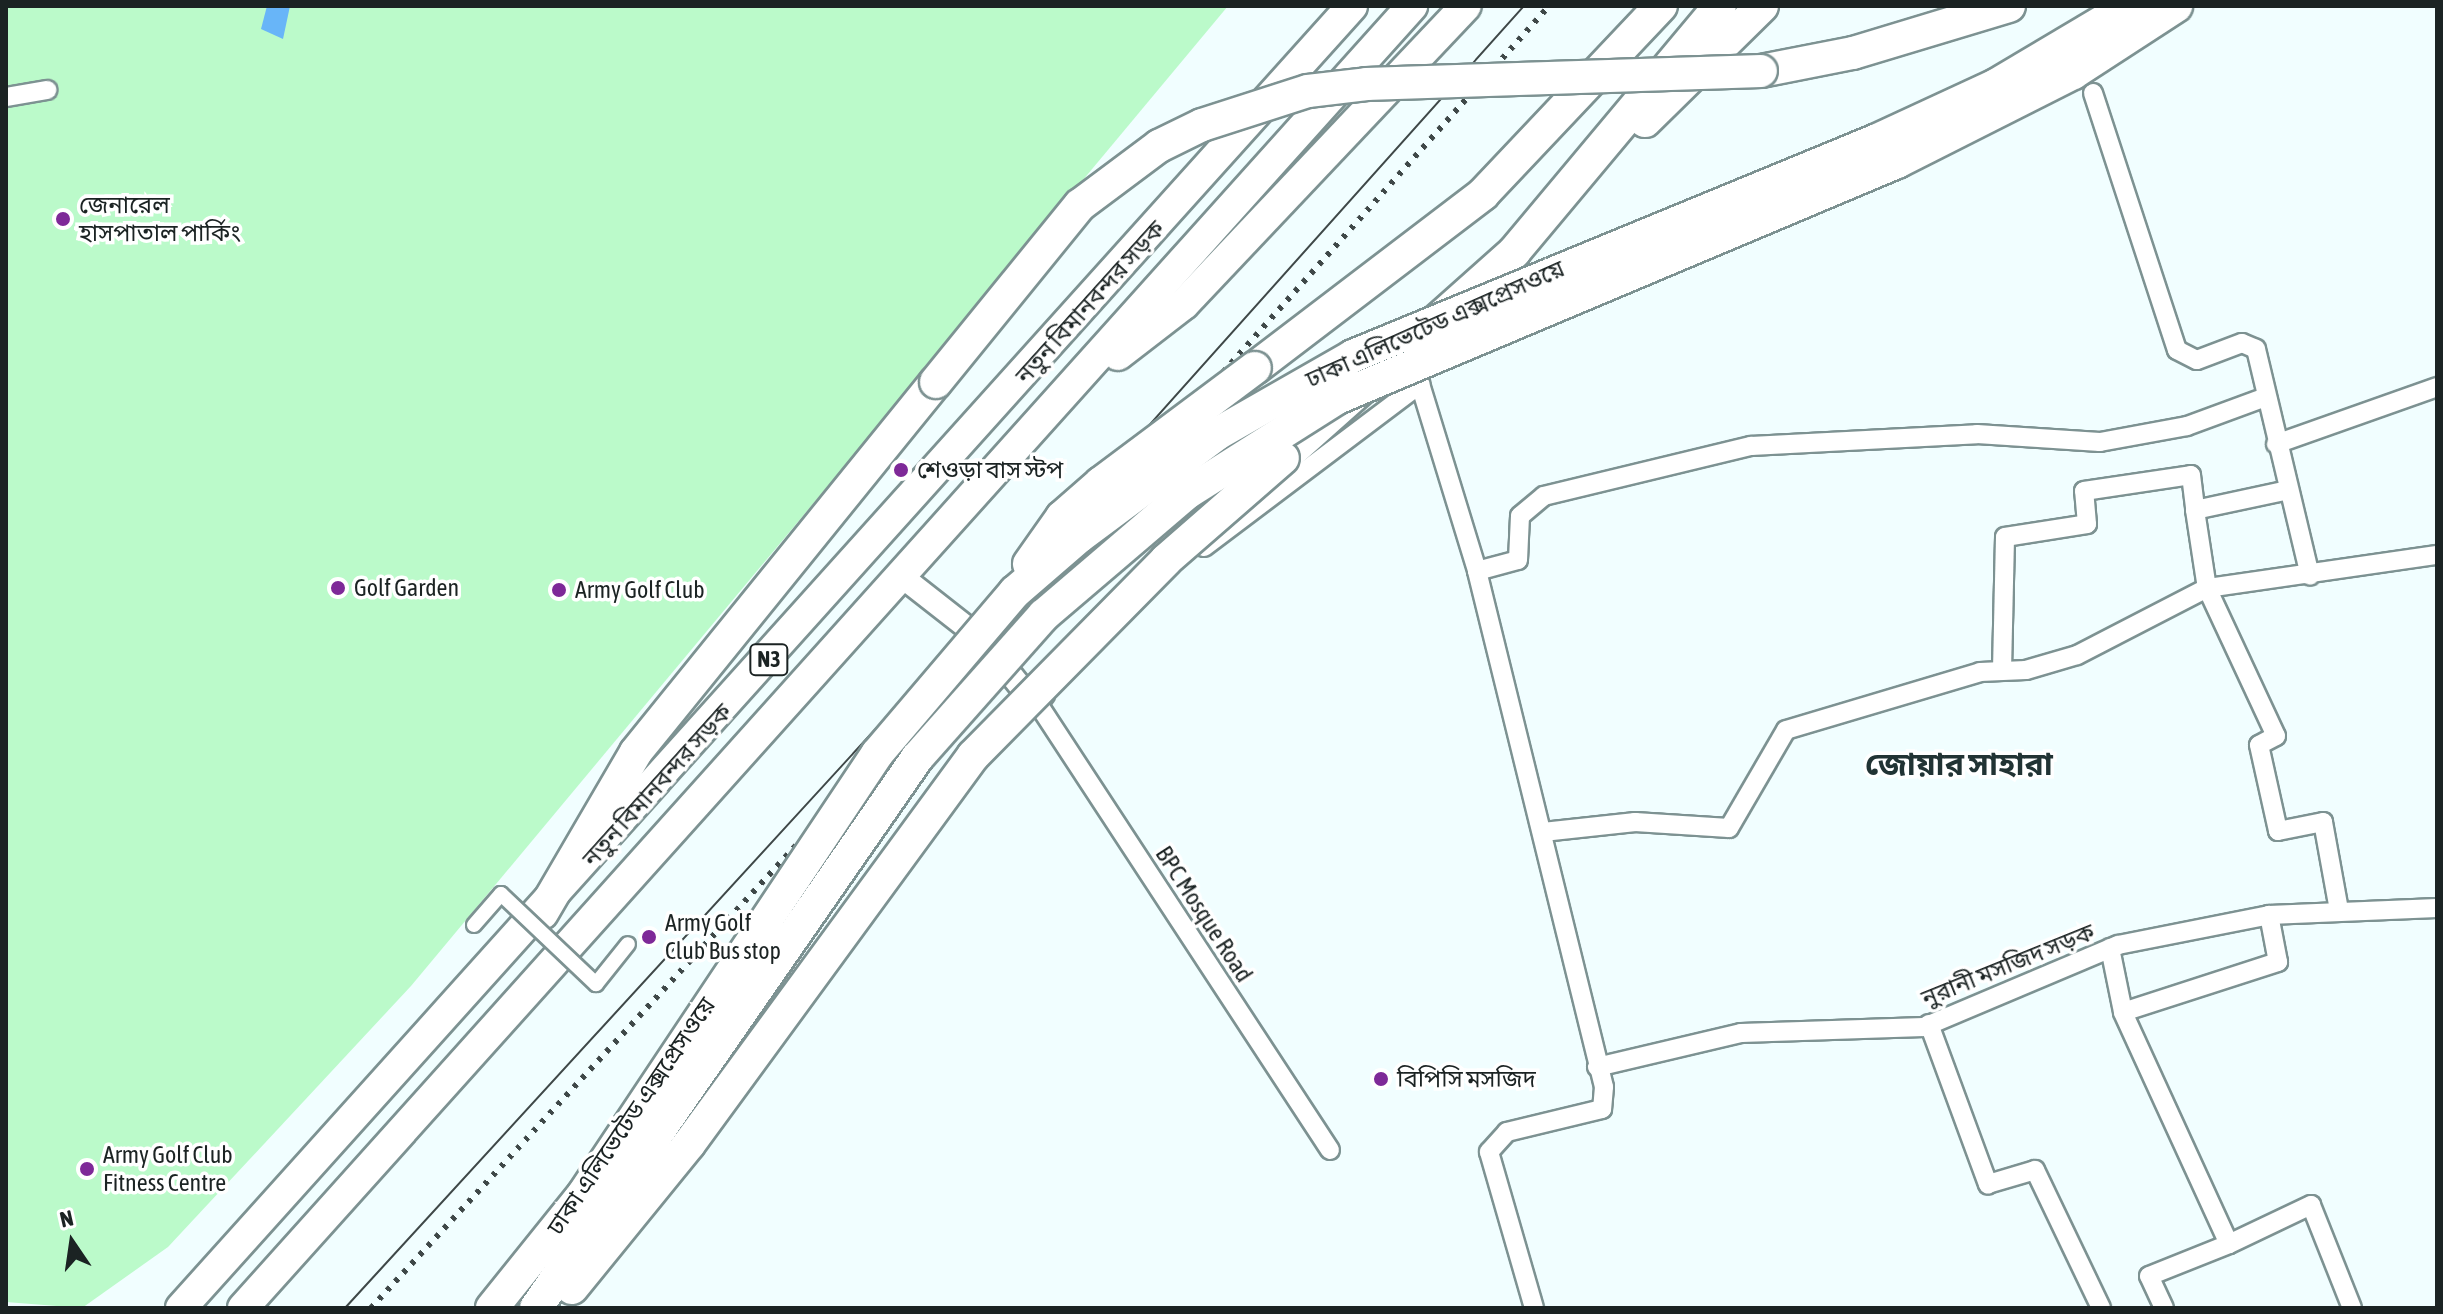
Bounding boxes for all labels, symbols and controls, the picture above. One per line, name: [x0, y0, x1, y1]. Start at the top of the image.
place label: জেনারেল হাসপাতাল পার্কিং: [79, 191, 241, 247]
marker: জেনারেল হাসপাতাল পার্কিং: [54, 210, 72, 228]
street label: নতুন বিমানবন্দর সড়ক: [1009, 215, 1171, 389]
street label: ঢাকা এলিভেটেড এক্সপ্রেসওয়ে: [1301, 254, 1569, 394]
place label: শেওড়া বাস স্টপ: [917, 456, 1063, 484]
marker: শেওড়া বাস স্টপ: [892, 461, 910, 479]
place label: Golf Garden: [354, 574, 459, 602]
place label: Army Golf Club: [575, 576, 705, 604]
marker: Golf Garden: [329, 579, 347, 597]
marker: Army Golf Club: [550, 581, 568, 599]
road number: N3: [749, 642, 789, 678]
street label: নতুন বিমানবন্দর সড়ক: [576, 698, 738, 872]
district label: জোয়ার সাহারা: [1865, 745, 2053, 783]
street label: BPC Mosque Road: [1149, 841, 1259, 987]
place label: Army Golf Club Bus stop: [665, 909, 781, 965]
street label: নুরানী মসজিদ সড়ক: [1917, 917, 2099, 1013]
marker: Army Golf Club Bus stop: [640, 928, 658, 946]
street label: ঢাকা এলিভেটেড এক্সপ্রেসওয়ে: [541, 992, 721, 1240]
place label: বিপিসি মসজিদ: [1397, 1065, 1536, 1093]
marker: বিপিসি মসজিদ: [1372, 1070, 1390, 1088]
place label: Army Golf Club Fitness Centre: [103, 1141, 233, 1197]
marker: Army Golf Club Fitness Centre: [78, 1160, 96, 1178]
north arrow: [32, 1202, 112, 1282]
text: N: [57, 1204, 76, 1233]

